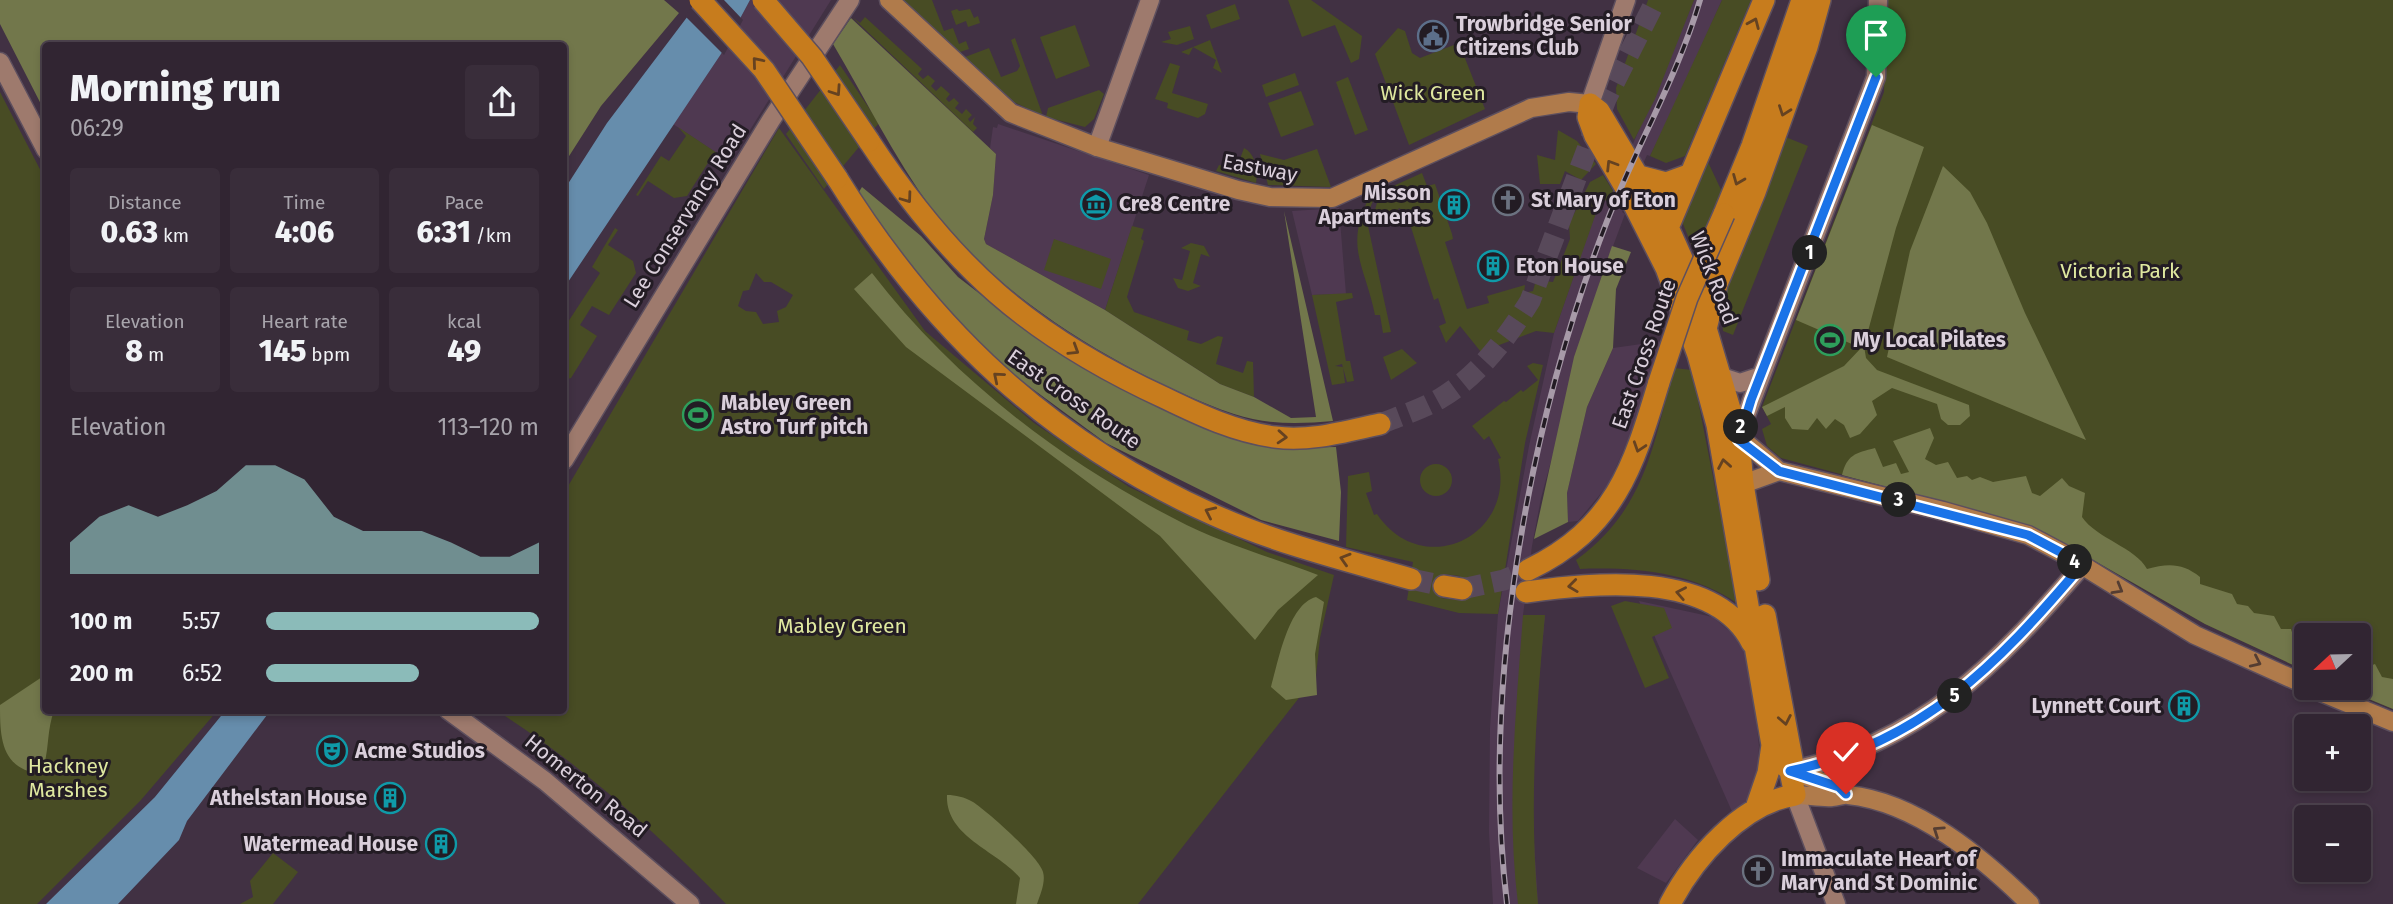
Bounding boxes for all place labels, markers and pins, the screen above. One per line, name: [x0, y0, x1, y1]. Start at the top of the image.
pin: [1846, 5, 1906, 77]
place label: Trowbridge Senior Citizens Club: [1456, 11, 1633, 61]
public building icon: Trowbridge Senior Citizens Club: [1416, 19, 1450, 53]
place label: Misson Apartments: [1318, 180, 1431, 230]
church icon: St Mary of Eton: [1491, 183, 1525, 217]
museum icon: Cre8 Centre: [1079, 187, 1113, 221]
place label: St Mary of Eton: [1531, 187, 1676, 213]
building icon: Misson Apartments: [1437, 188, 1471, 222]
place label: Cre8 Centre: [1119, 191, 1231, 217]
pin: 1: [1792, 236, 1828, 270]
building icon: Eton House: [1476, 249, 1510, 283]
place label: Eton House: [1516, 253, 1624, 279]
sports icon: My Local Pilates: [1813, 323, 1847, 357]
place label: My Local Pilates: [1853, 327, 2006, 353]
place label: Mabley Green Astro Turf pitch: [720, 390, 868, 440]
sports icon: Mabley Green Astro Turf pitch: [681, 398, 715, 432]
pin: 2: [1724, 410, 1758, 444]
pin: 3: [1882, 482, 1916, 518]
pin: 4: [2058, 544, 2092, 580]
pin: 5: [1938, 678, 1972, 714]
building icon: Lynnett Court: [2167, 689, 2201, 723]
place label: Lynnett Court: [2031, 693, 2162, 719]
pin: [1816, 722, 1876, 794]
theatre icon: Acme Studios: [315, 734, 349, 768]
place label: Acme Studios: [354, 738, 485, 764]
building icon: Athelstan House: [373, 781, 407, 815]
place label: Athelstan House: [209, 785, 367, 811]
building icon: Watermead House: [424, 827, 458, 861]
place label: Watermead House: [243, 831, 418, 857]
place label: Immaculate Heart of Mary and St Dominic: [1781, 846, 1979, 896]
church icon: Immaculate Heart of Mary and St Dominic: [1741, 854, 1775, 888]

